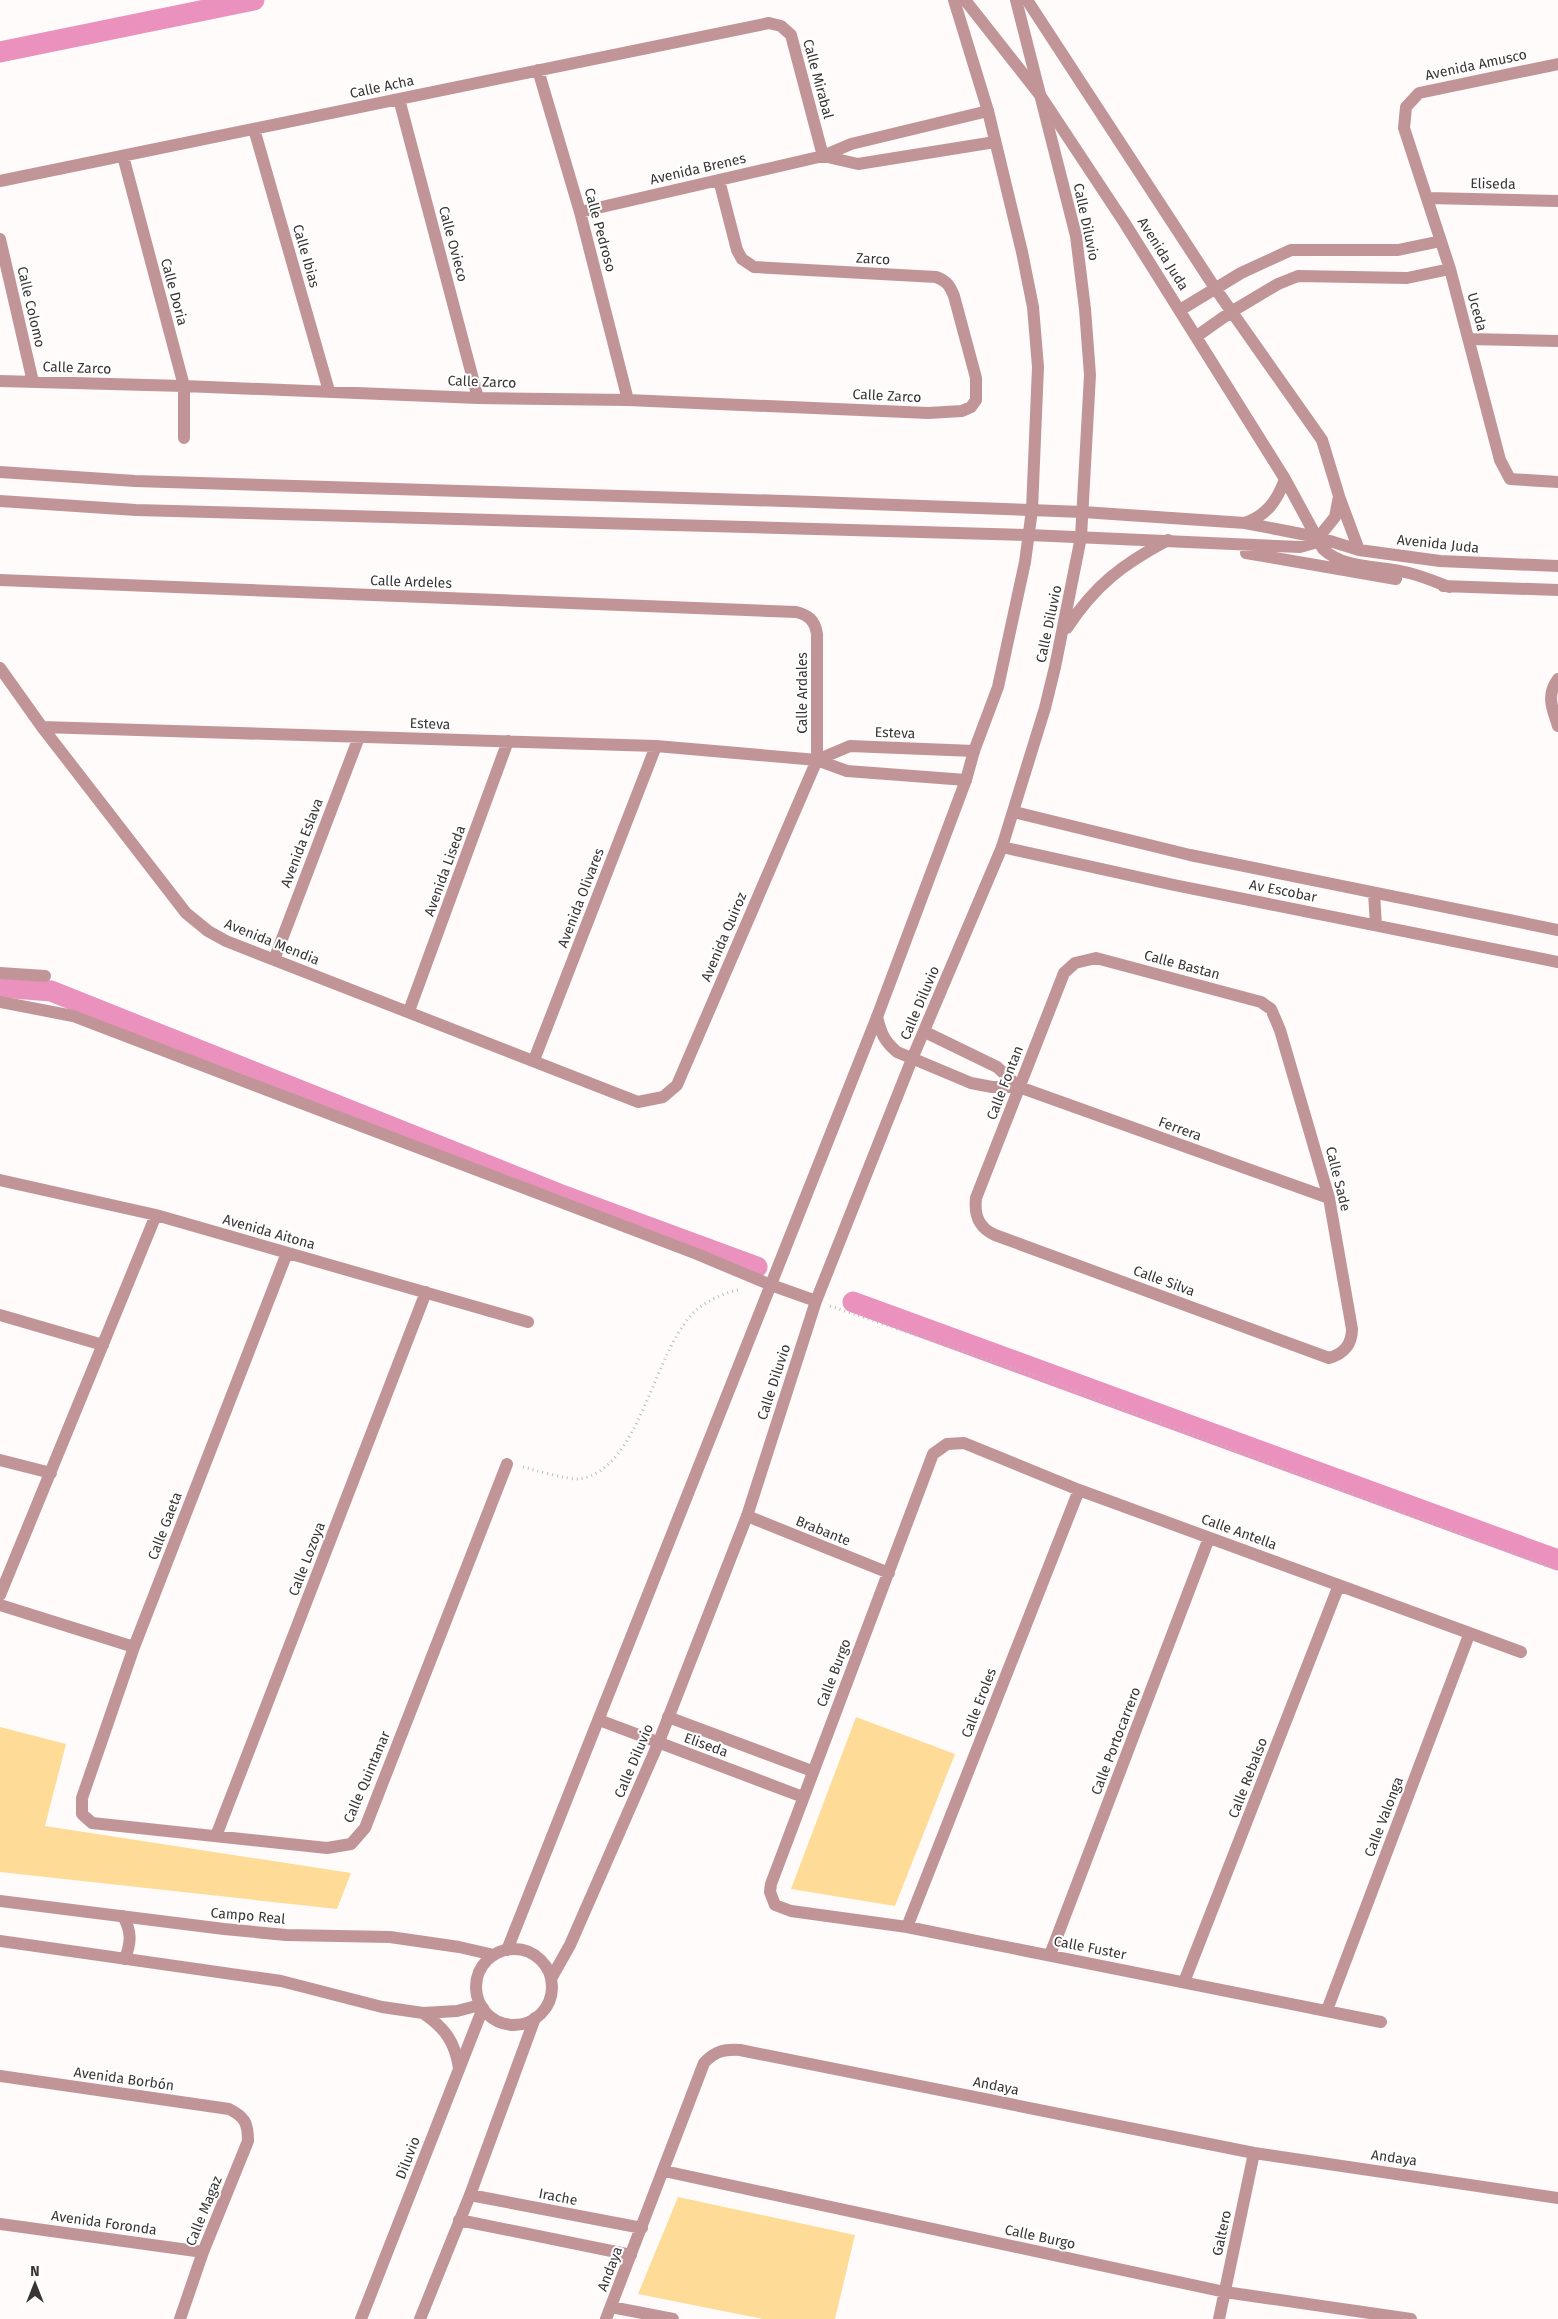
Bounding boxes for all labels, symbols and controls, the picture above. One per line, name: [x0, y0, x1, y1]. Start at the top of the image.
street label: Calle Mirabal: [799, 37, 837, 121]
street label: Avenida Amusco: [1424, 46, 1528, 84]
street label: Calle Acha: [348, 72, 416, 102]
street label: Avenida Brenes: [648, 150, 748, 188]
street label: Eliseda: [1470, 175, 1516, 193]
street label: Calle Diluvio: [1069, 182, 1103, 262]
street label: Calle Pedroso: [581, 186, 619, 274]
street label: Calle Ovieco: [435, 204, 471, 284]
street label: Avenida Juda: [1134, 214, 1192, 294]
street label: Calle Ibias: [289, 222, 323, 290]
street label: Zarco: [855, 250, 891, 268]
street label: Calle Doria: [157, 257, 191, 327]
street label: Calle Colomo: [13, 265, 49, 349]
street label: Uceda: [1463, 291, 1491, 333]
street label: Calle Zarco: [42, 358, 112, 378]
street label: Calle Zarco: [447, 372, 517, 392]
street label: Calle Zarco: [852, 386, 922, 406]
street label: Avenida Juda: [1396, 531, 1480, 557]
street label: Calle Ardeles: [370, 572, 453, 592]
street label: Calle Diluvio: [1032, 584, 1066, 664]
street label: Calle Ardales: [794, 652, 811, 734]
street label: Esteva: [409, 715, 451, 733]
street label: Esteva: [874, 724, 916, 742]
street label: Avenida Eslava: [277, 796, 327, 890]
street label: Avenida Liseda: [421, 823, 469, 919]
street label: Avenida Olivares: [554, 845, 608, 950]
street label: Av Escobar: [1248, 876, 1319, 906]
street label: Avenida Quiroz: [698, 890, 750, 984]
street label: Avenida Mendia: [222, 915, 322, 969]
street label: Calle Bastan: [1142, 947, 1222, 983]
street label: Calle Diluvio: [897, 963, 943, 1043]
street label: Calle Fontan: [983, 1043, 1027, 1123]
street label: Ferrera: [1156, 1113, 1204, 1145]
street label: Calle Sade: [1322, 1145, 1354, 1213]
street label: Avenida Aitona: [221, 1211, 317, 1253]
street label: Calle Silva: [1131, 1262, 1197, 1300]
street label: Calle Diluvio: [754, 1342, 794, 1422]
street label: Calle Gaeta: [144, 1490, 186, 1562]
street label: Calle Antella: [1199, 1510, 1279, 1554]
street label: Brabante: [793, 1512, 853, 1550]
street label: Calle Lozoya: [285, 1520, 329, 1598]
street label: Calle Burgo: [813, 1636, 855, 1710]
street label: Calle Eroles: [958, 1665, 1000, 1740]
street label: Calle Portocarrero: [1088, 1685, 1144, 1797]
street label: Calle Diluvio: [611, 1721, 657, 1801]
street label: Calle Quintanar: [340, 1728, 394, 1826]
street label: Eliseda: [682, 1729, 730, 1761]
street label: Calle Rebalso: [1225, 1735, 1271, 1821]
street label: Calle Valonga: [1361, 1775, 1407, 1859]
street label: Campo Real: [210, 1904, 286, 1928]
street label: Calle Fuster: [1052, 1933, 1128, 1963]
street label: Avenida Borbón: [73, 2064, 175, 2094]
street label: Andaya: [972, 2073, 1020, 2099]
street label: Diluvio: [392, 2134, 424, 2182]
street label: Andaya: [1370, 2146, 1418, 2170]
street label: Calle Magaz: [182, 2174, 226, 2248]
street label: Irache: [537, 2185, 579, 2209]
street label: Avenida Foronda: [50, 2207, 158, 2239]
street label: Galtero: [1209, 2209, 1235, 2257]
street label: Calle Burgo: [1003, 2221, 1077, 2253]
street label: Andaya: [594, 2244, 626, 2294]
north arrow: [10, 2259, 60, 2309]
text: N: [30, 2263, 40, 2280]

